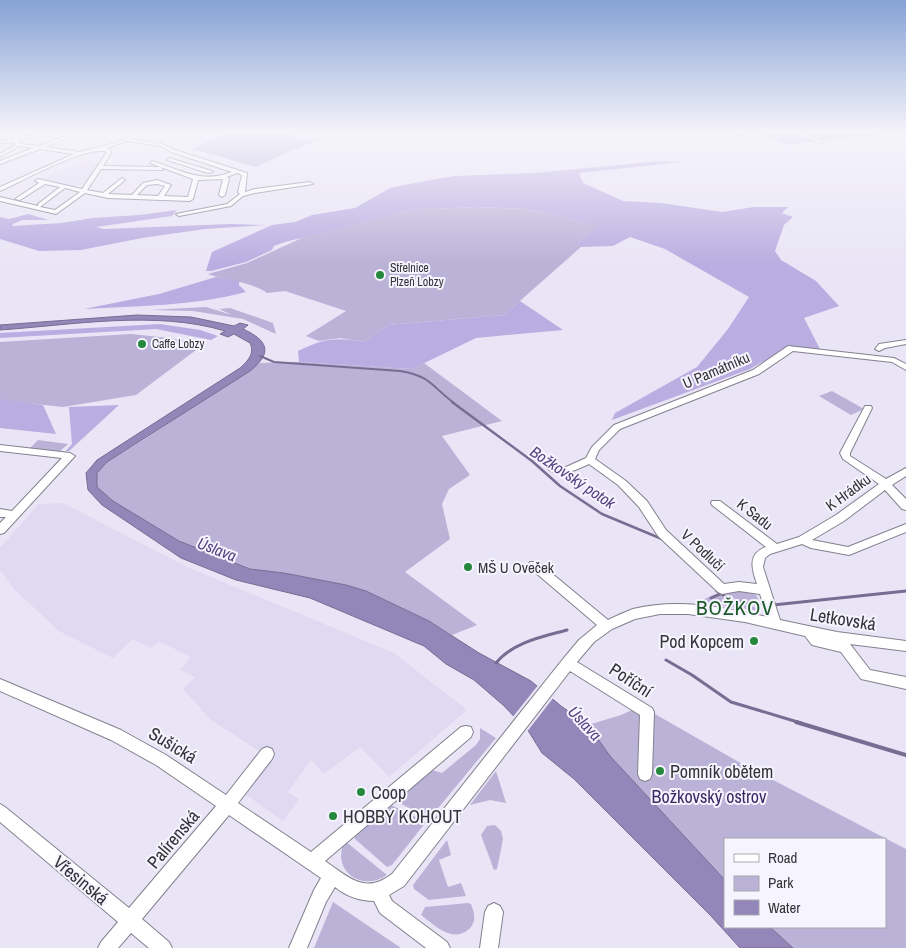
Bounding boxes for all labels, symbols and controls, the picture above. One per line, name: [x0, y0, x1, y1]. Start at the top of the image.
place label: Střelnice Plzeň Lobzy: [390, 260, 444, 290]
marker: Střelnice Plzeň Lobzy: [374, 269, 386, 281]
place label: Caffe Lobzy: [152, 336, 204, 352]
marker: Caffe Lobzy: [136, 338, 148, 350]
street label: U Památníku: [679, 346, 753, 394]
water label: Božkovský potok: [526, 440, 620, 514]
street label: K Hrádku: [821, 468, 875, 516]
street label: K Sadu: [733, 493, 777, 535]
street label: V Podlučí: [677, 524, 730, 576]
water label: Úslava: [194, 532, 240, 566]
place label: MŠ U Oveček: [478, 557, 555, 578]
marker: MŠ U Oveček: [462, 561, 474, 573]
district label: BOŽKOV: [696, 593, 774, 622]
street label: Letkovská: [808, 601, 878, 637]
place label: Pod Kopcem: [659, 629, 744, 654]
marker: Pod Kopcem: [748, 635, 760, 647]
street label: Poříční: [605, 657, 658, 704]
water label: Úslava: [563, 701, 607, 745]
street label: Sušická: [144, 721, 202, 769]
place label: Pomník obětem: [670, 759, 773, 784]
marker: Pomník obětem: [654, 765, 666, 777]
place label: Coop: [371, 780, 406, 805]
park label: Božkovský ostrov: [652, 784, 767, 809]
marker: Coop: [355, 786, 367, 798]
street label: Palírenská: [141, 804, 205, 874]
place label: HOBBY KOHOUT: [343, 804, 462, 829]
marker: HOBBY KOHOUT: [327, 810, 339, 822]
legend: [724, 838, 886, 928]
text: Road: [768, 847, 797, 868]
street label: Vřesinská: [48, 850, 114, 910]
text: Park: [768, 872, 794, 893]
text: Water: [768, 897, 800, 918]

